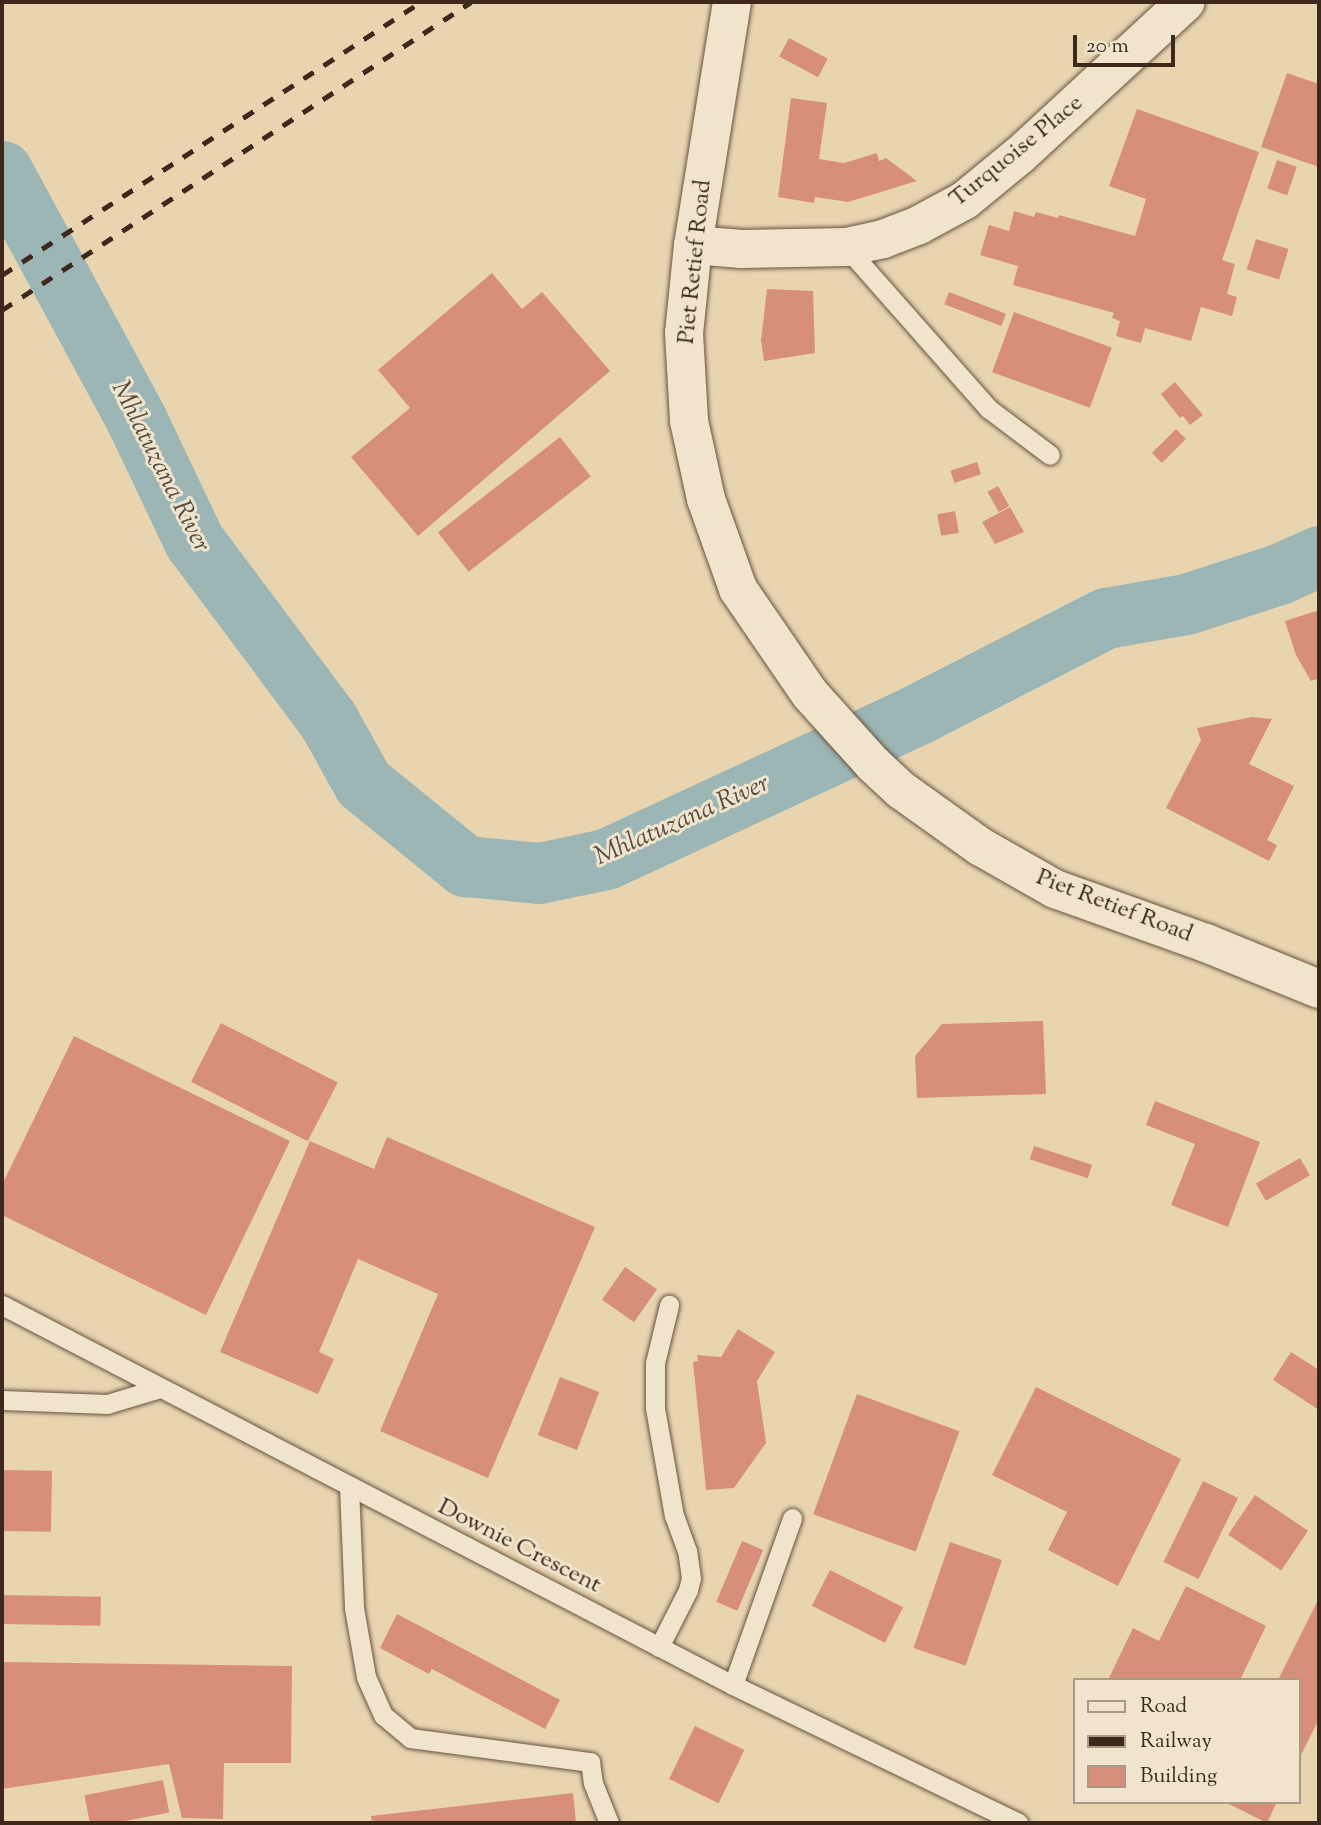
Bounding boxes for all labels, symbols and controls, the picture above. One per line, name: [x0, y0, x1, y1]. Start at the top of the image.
scale bar: [1076, 21, 1178, 65]
text: 20 m: [1086, 32, 1129, 62]
street label: Turquoise Place: [945, 89, 1089, 215]
street label: Piet Retief Road: [673, 178, 719, 346]
water label: Mhlatuzana River: [103, 376, 217, 558]
water label: Mhlatuzana River: [590, 769, 774, 873]
street label: Piet Retief Road: [1032, 864, 1196, 950]
street label: Downie Crescent: [433, 1493, 605, 1601]
legend: [1072, 1678, 1300, 1804]
text: Road: [1140, 1692, 1187, 1722]
text: Railway: [1140, 1727, 1212, 1757]
text: Building: [1140, 1762, 1217, 1792]

